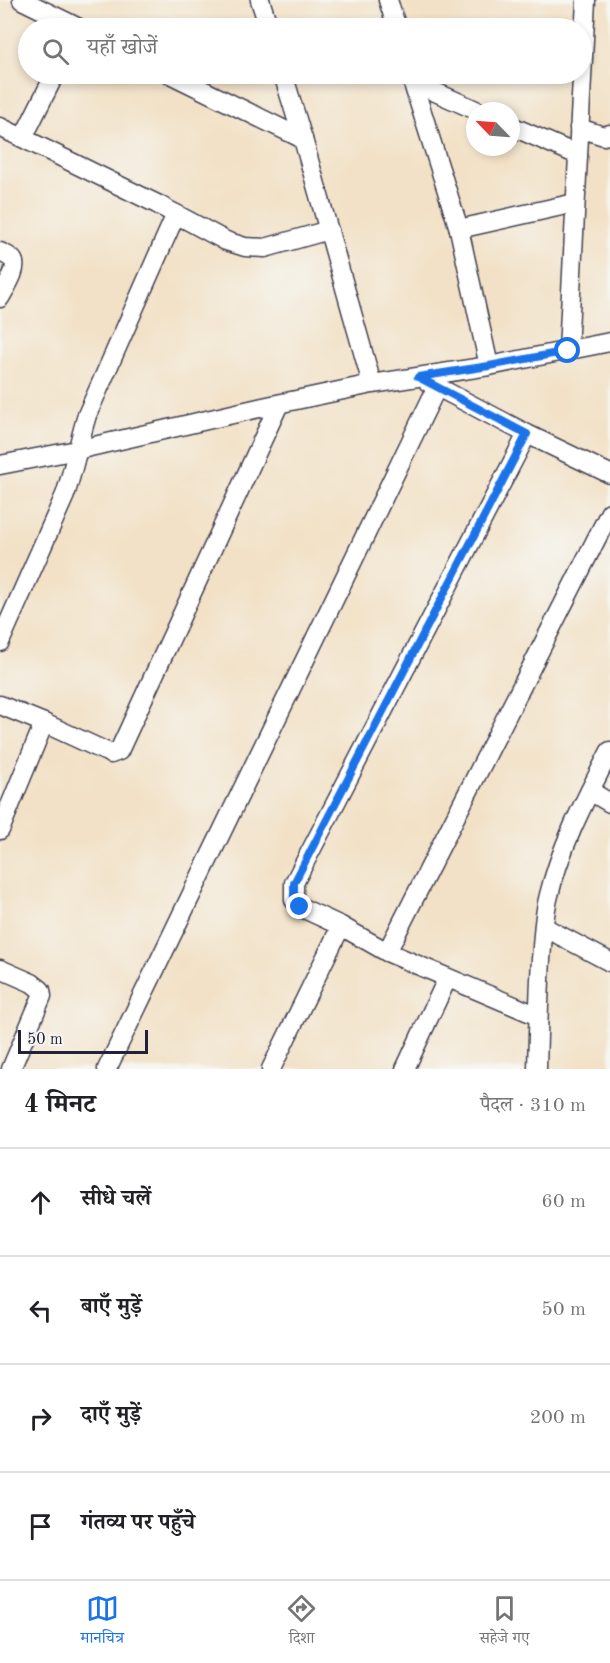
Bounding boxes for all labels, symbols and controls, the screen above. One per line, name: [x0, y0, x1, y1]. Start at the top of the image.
search box: [18, 18, 592, 84]
icon: search: [39, 35, 72, 68]
text: यहाँ खोजें: [87, 37, 158, 59]
north arrow: [466, 102, 520, 156]
route start: [554, 337, 580, 363]
route end: [286, 893, 312, 919]
scale bar: [18, 1027, 148, 1054]
text: 50 m: [27, 1032, 63, 1048]
text: 4 मिनट: [24, 1092, 96, 1118]
text: पैदल · 310 m: [480, 1096, 586, 1116]
icon: ahead: [24, 1186, 57, 1219]
text: सीधे चलें: [81, 1188, 151, 1210]
text: 60 m: [541, 1192, 586, 1212]
icon: left: [24, 1294, 57, 1327]
text: बाएँ मुड़ें: [81, 1296, 142, 1318]
text: 50 m: [541, 1300, 586, 1320]
icon: right: [24, 1402, 57, 1435]
text: दाएँ मुड़ें: [81, 1404, 141, 1426]
text: 200 m: [530, 1408, 586, 1428]
icon: arrive: [24, 1510, 57, 1543]
text: गंतव्य पर पहुँचे: [81, 1512, 195, 1534]
tab: मानचित्र: [81, 1592, 124, 1653]
tab: दिशा: [285, 1592, 318, 1653]
tab: सहेजे गए: [479, 1592, 529, 1653]

